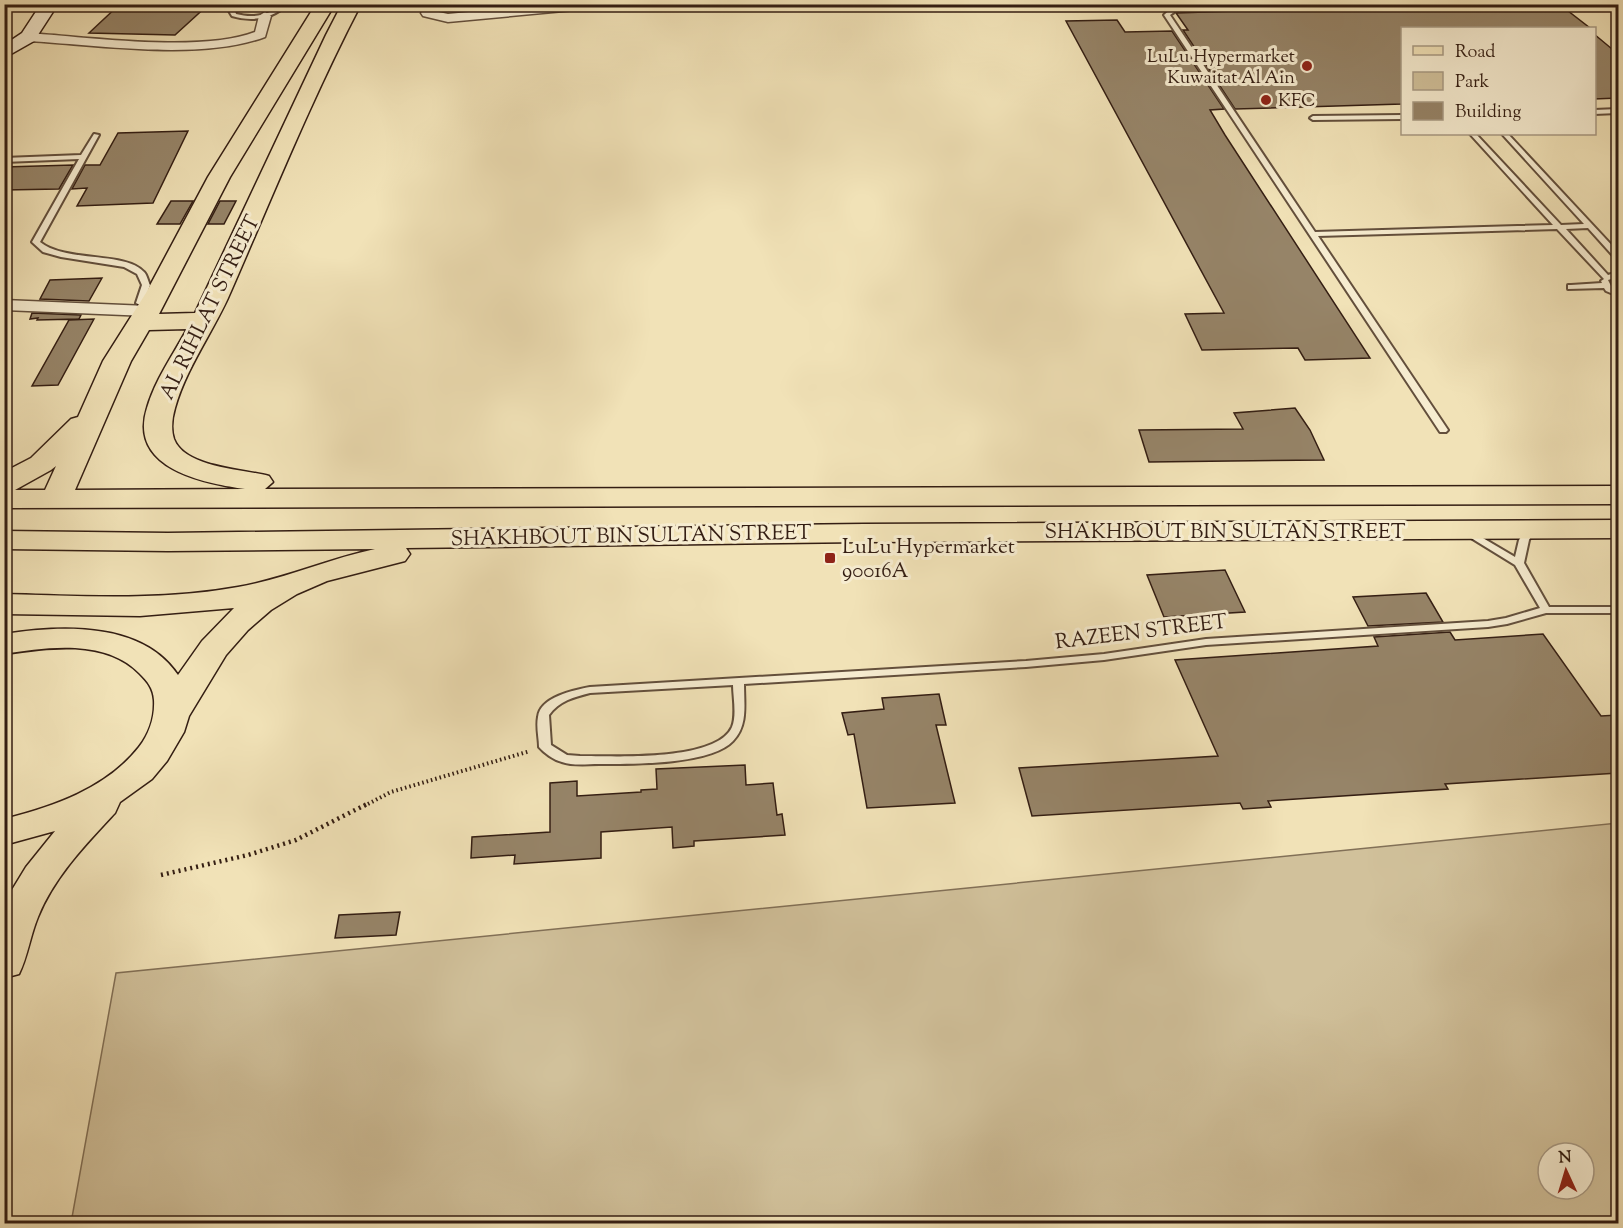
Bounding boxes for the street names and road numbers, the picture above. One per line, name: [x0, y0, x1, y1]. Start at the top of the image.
street label: AL RIHLAT STREET: [153, 210, 269, 405]
street label: SHAKHBOUT BIN SULTAN STREET: [1045, 518, 1406, 548]
street label: SHAKHBOUT BIN SULTAN STREET: [450, 519, 812, 555]
street label: RAZEEN STREET: [1054, 608, 1229, 658]

